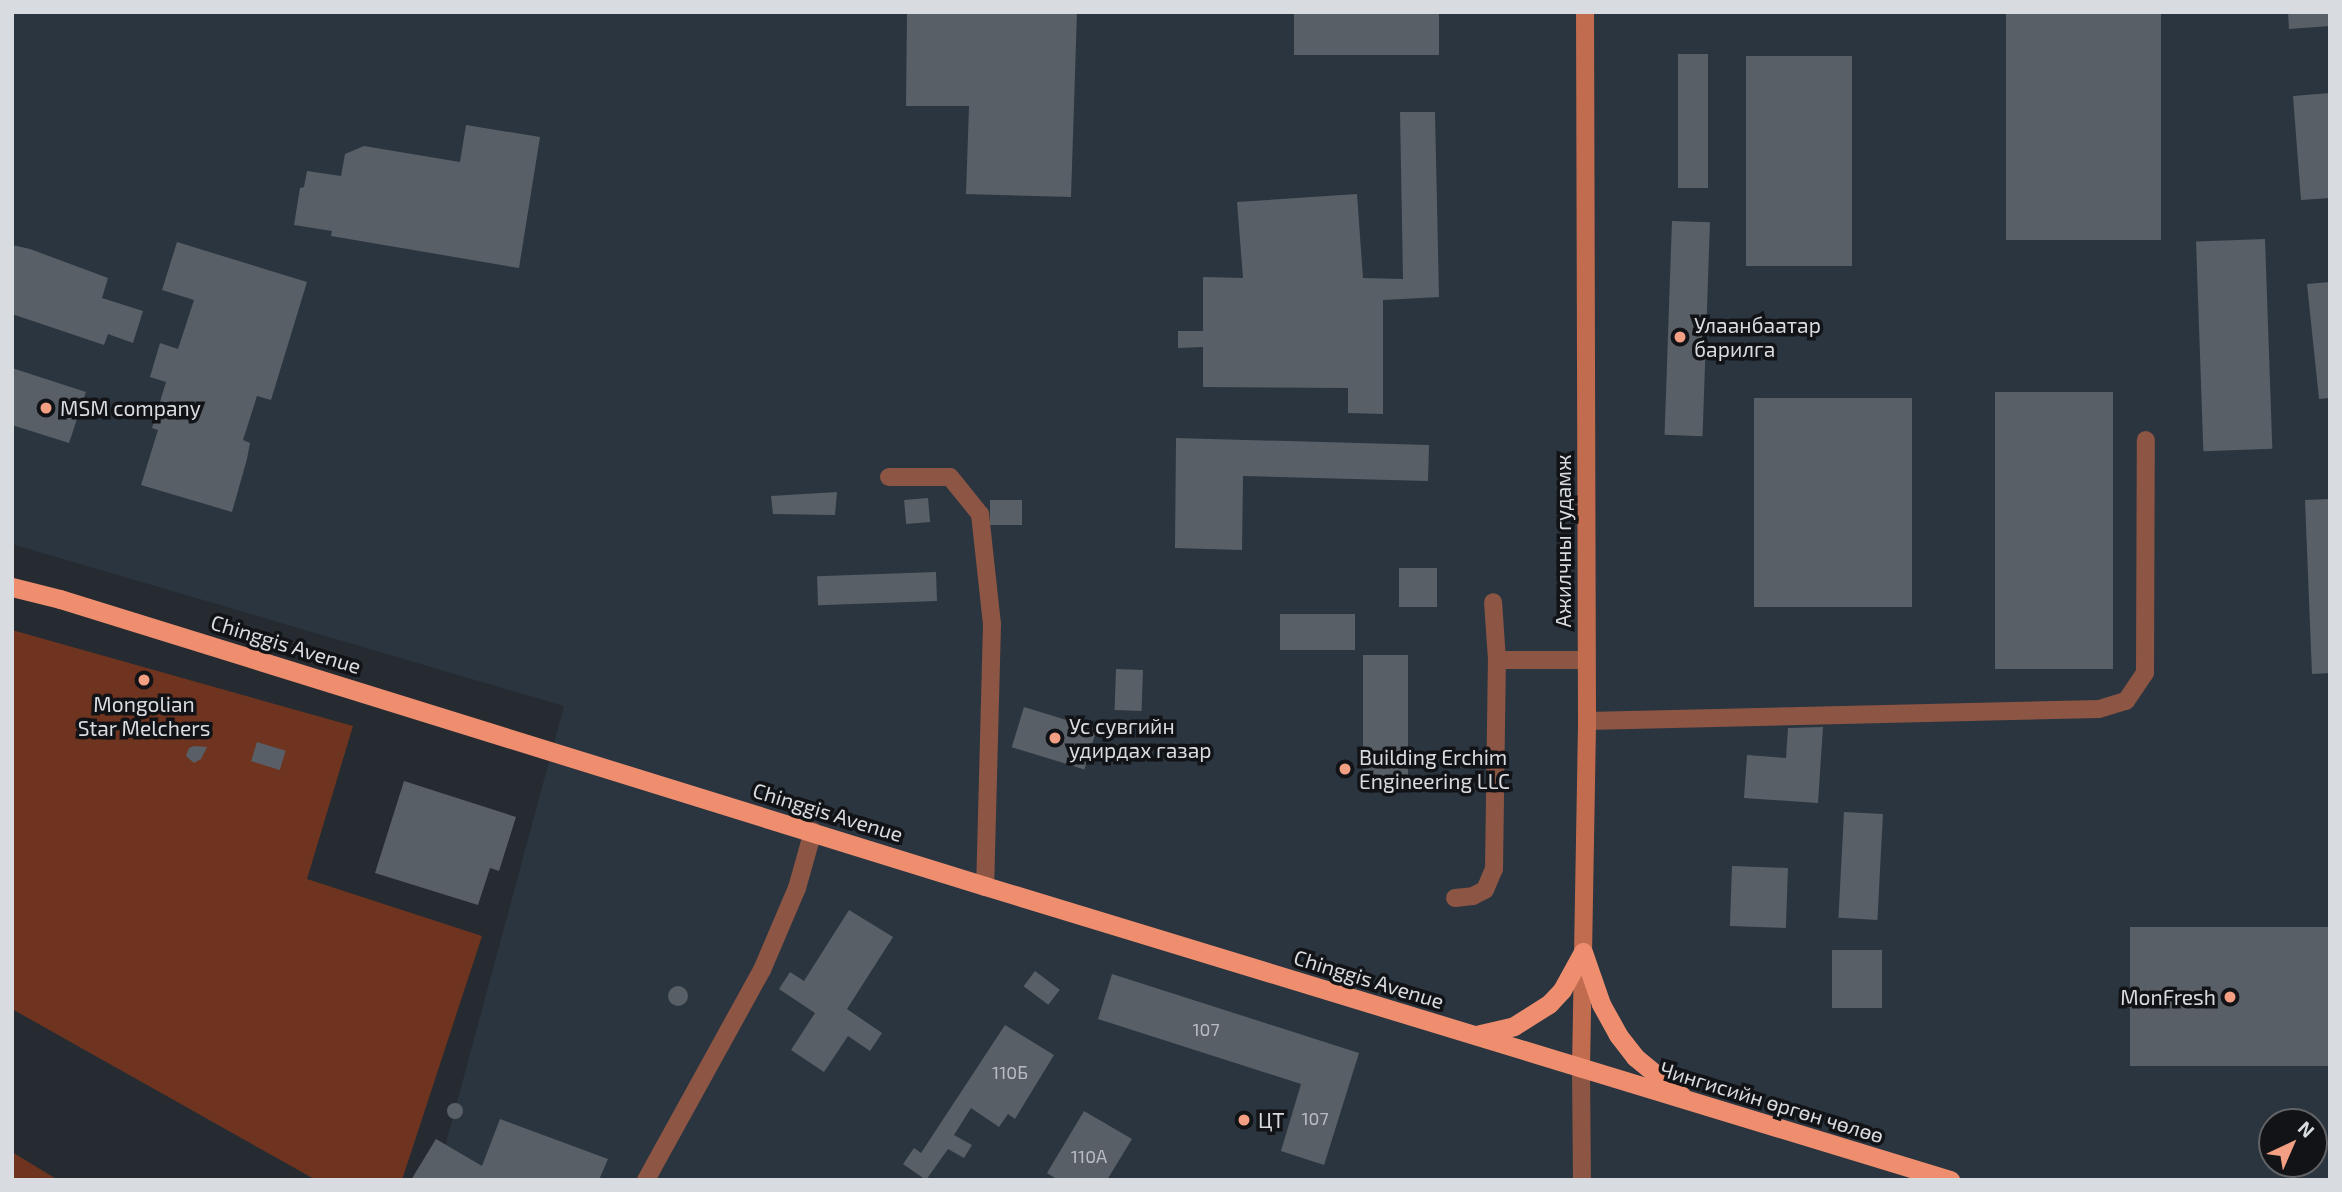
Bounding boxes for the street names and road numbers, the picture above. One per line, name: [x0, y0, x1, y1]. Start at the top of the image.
street label: Ажилчны гудамж: [1550, 454, 1576, 628]
street label: Chinggis Avenue: [208, 609, 364, 679]
street label: Chinggis Avenue: [750, 777, 906, 847]
street label: Chinggis Avenue: [1291, 944, 1447, 1014]
street label: Чингисийн өргөн чөлөө: [1657, 1056, 1887, 1148]

